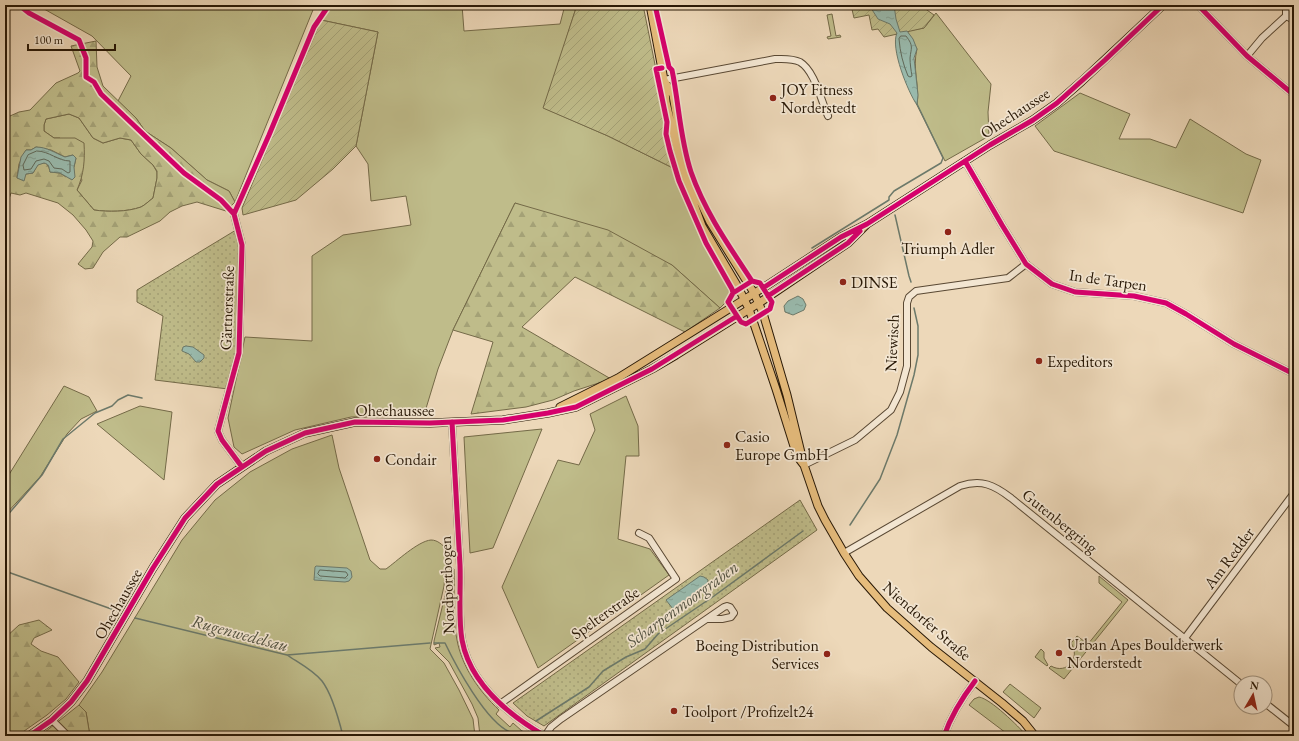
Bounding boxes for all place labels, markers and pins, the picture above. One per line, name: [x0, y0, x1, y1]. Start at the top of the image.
place label: JOY Fitness Norderstedt: [779, 79, 856, 118]
marker: JOY Fitness Norderstedt: [768, 93, 778, 103]
marker: Triumph Adler: [943, 227, 953, 237]
place label: Triumph Adler: [901, 238, 995, 259]
place label: DINSE: [851, 272, 898, 293]
marker: DINSE: [838, 277, 848, 287]
place label: Expeditors: [1047, 351, 1113, 372]
marker: Expeditors: [1034, 356, 1044, 366]
place label: Casio Europe GmbH: [735, 426, 829, 465]
marker: Casio Europe GmbH: [722, 440, 732, 450]
place label: Condair: [385, 449, 437, 470]
marker: Condair: [372, 454, 382, 464]
place label: Urban Apes Boulderwerk Norderstedt: [1067, 634, 1223, 673]
place label: Boeing Distribution Services: [695, 635, 820, 674]
marker: Urban Apes Boulderwerk Norderstedt: [1054, 648, 1064, 658]
marker: Boeing Distribution Services: [822, 649, 832, 659]
place label: Toolport /Profizelt24: [682, 701, 814, 722]
marker: Toolport /Profizelt24: [669, 706, 679, 716]

